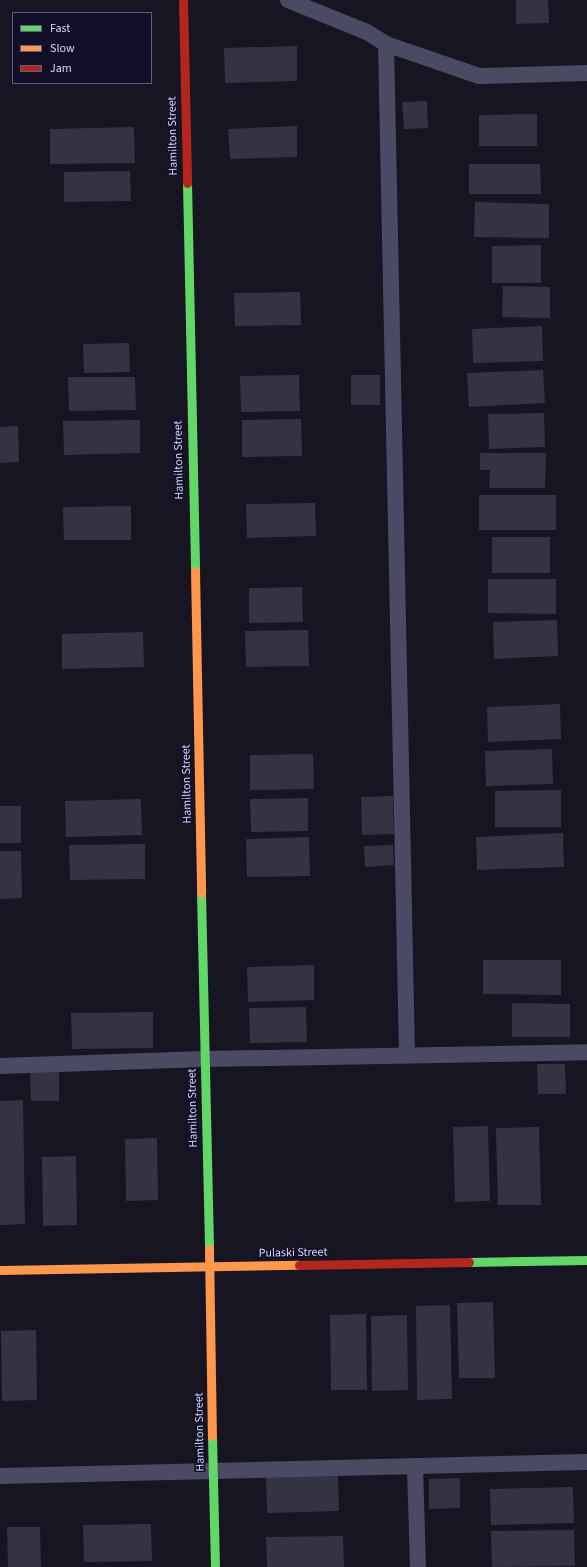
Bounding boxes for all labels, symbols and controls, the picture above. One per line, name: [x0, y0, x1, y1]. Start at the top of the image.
legend: [12, 12, 152, 84]
text: Fast: [50, 20, 70, 37]
text: Slow: [50, 40, 75, 57]
text: Jam: [50, 60, 72, 77]
street label: Hamilton Street: [165, 96, 181, 176]
street label: Hamilton Street: [171, 420, 187, 500]
street label: Hamilton Street: [179, 744, 195, 824]
street label: Hamilton Street: [185, 1068, 201, 1148]
street label: Pulaski Street: [258, 1245, 328, 1261]
street label: Hamilton Street: [192, 1392, 208, 1472]

